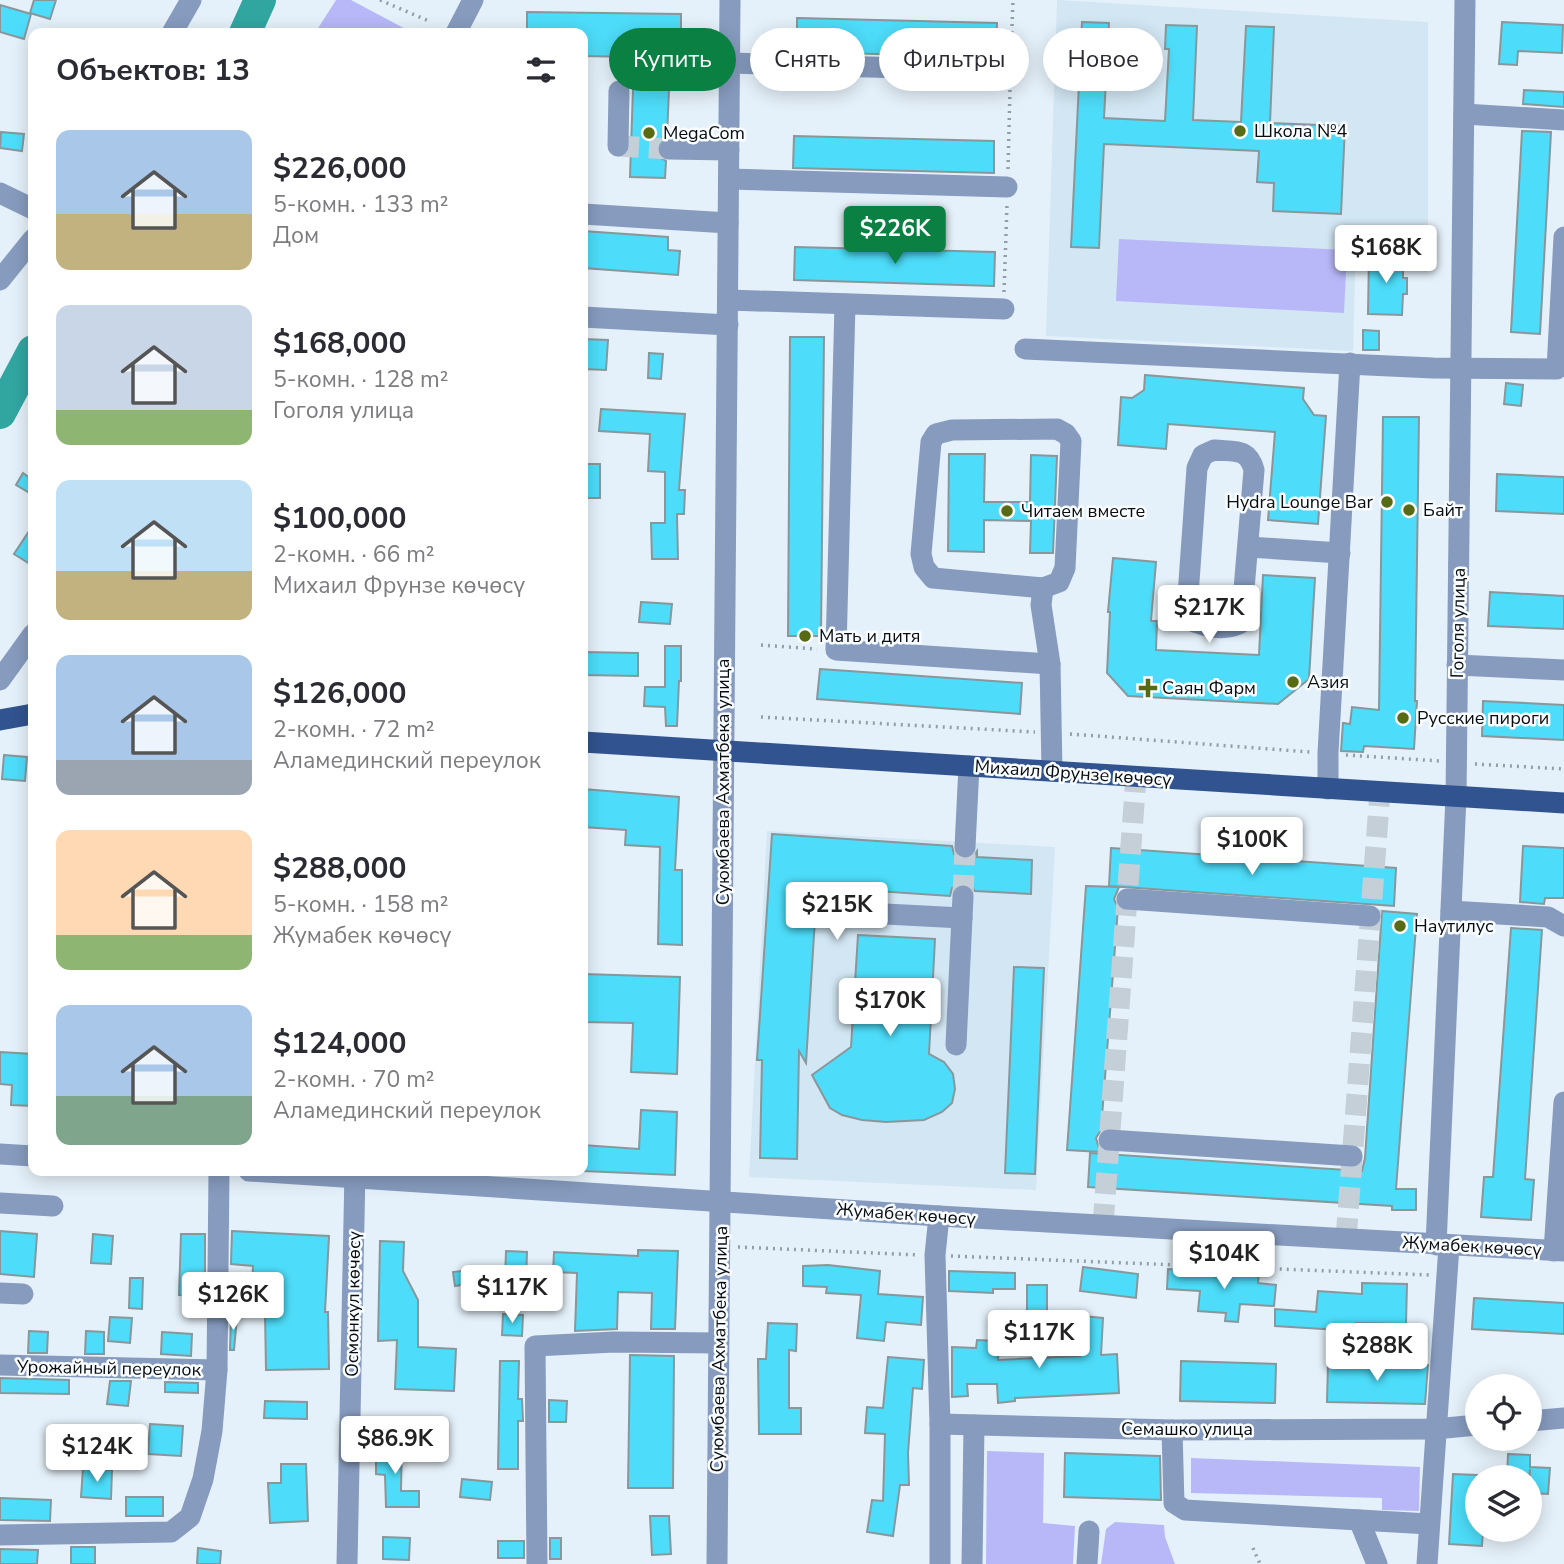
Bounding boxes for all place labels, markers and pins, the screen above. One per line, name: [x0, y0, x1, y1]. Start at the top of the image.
place label: Школа №4: [1254, 119, 1348, 143]
place label: MegaCom: [663, 121, 745, 145]
marker: Школа №4: [1232, 123, 1248, 139]
marker: MegaCom: [641, 125, 657, 141]
pin: $226K: [846, 206, 944, 266]
pin: $168K: [1337, 226, 1435, 285]
place label: Hydra Lounge Bar: [1226, 490, 1374, 514]
marker: Hydra Lounge Bar: [1379, 494, 1395, 510]
place label: Байт: [1423, 498, 1463, 522]
place label: Читаем вместе: [1021, 499, 1145, 523]
marker: Байт: [1401, 502, 1417, 518]
marker: Читаем вместе: [999, 503, 1015, 519]
pin: $217K: [1160, 586, 1258, 645]
place label: Мать и дитя: [819, 624, 920, 648]
marker: Мать и дитя: [797, 628, 813, 644]
place label: Азия: [1307, 670, 1349, 694]
marker: Азия: [1285, 674, 1301, 690]
place label: Саян Фарм: [1162, 676, 1256, 700]
marker: Саян Фарм: [1140, 680, 1156, 696]
place label: Русские пироги: [1417, 706, 1549, 730]
marker: Русские пироги: [1395, 710, 1411, 726]
pin: $100K: [1203, 818, 1301, 877]
pin: $215K: [788, 883, 886, 942]
place label: Наутилус: [1414, 914, 1494, 938]
marker: Наутилус: [1392, 918, 1408, 934]
pin: $170K: [841, 978, 939, 1038]
pin: $104K: [1175, 1232, 1273, 1291]
pin: $117K: [463, 1266, 561, 1325]
pin: $126K: [184, 1272, 282, 1332]
pin: $117K: [990, 1310, 1088, 1370]
pin: $288K: [1328, 1324, 1426, 1383]
pin: $86.9K: [338, 1416, 452, 1476]
pin: $124K: [48, 1424, 146, 1484]

